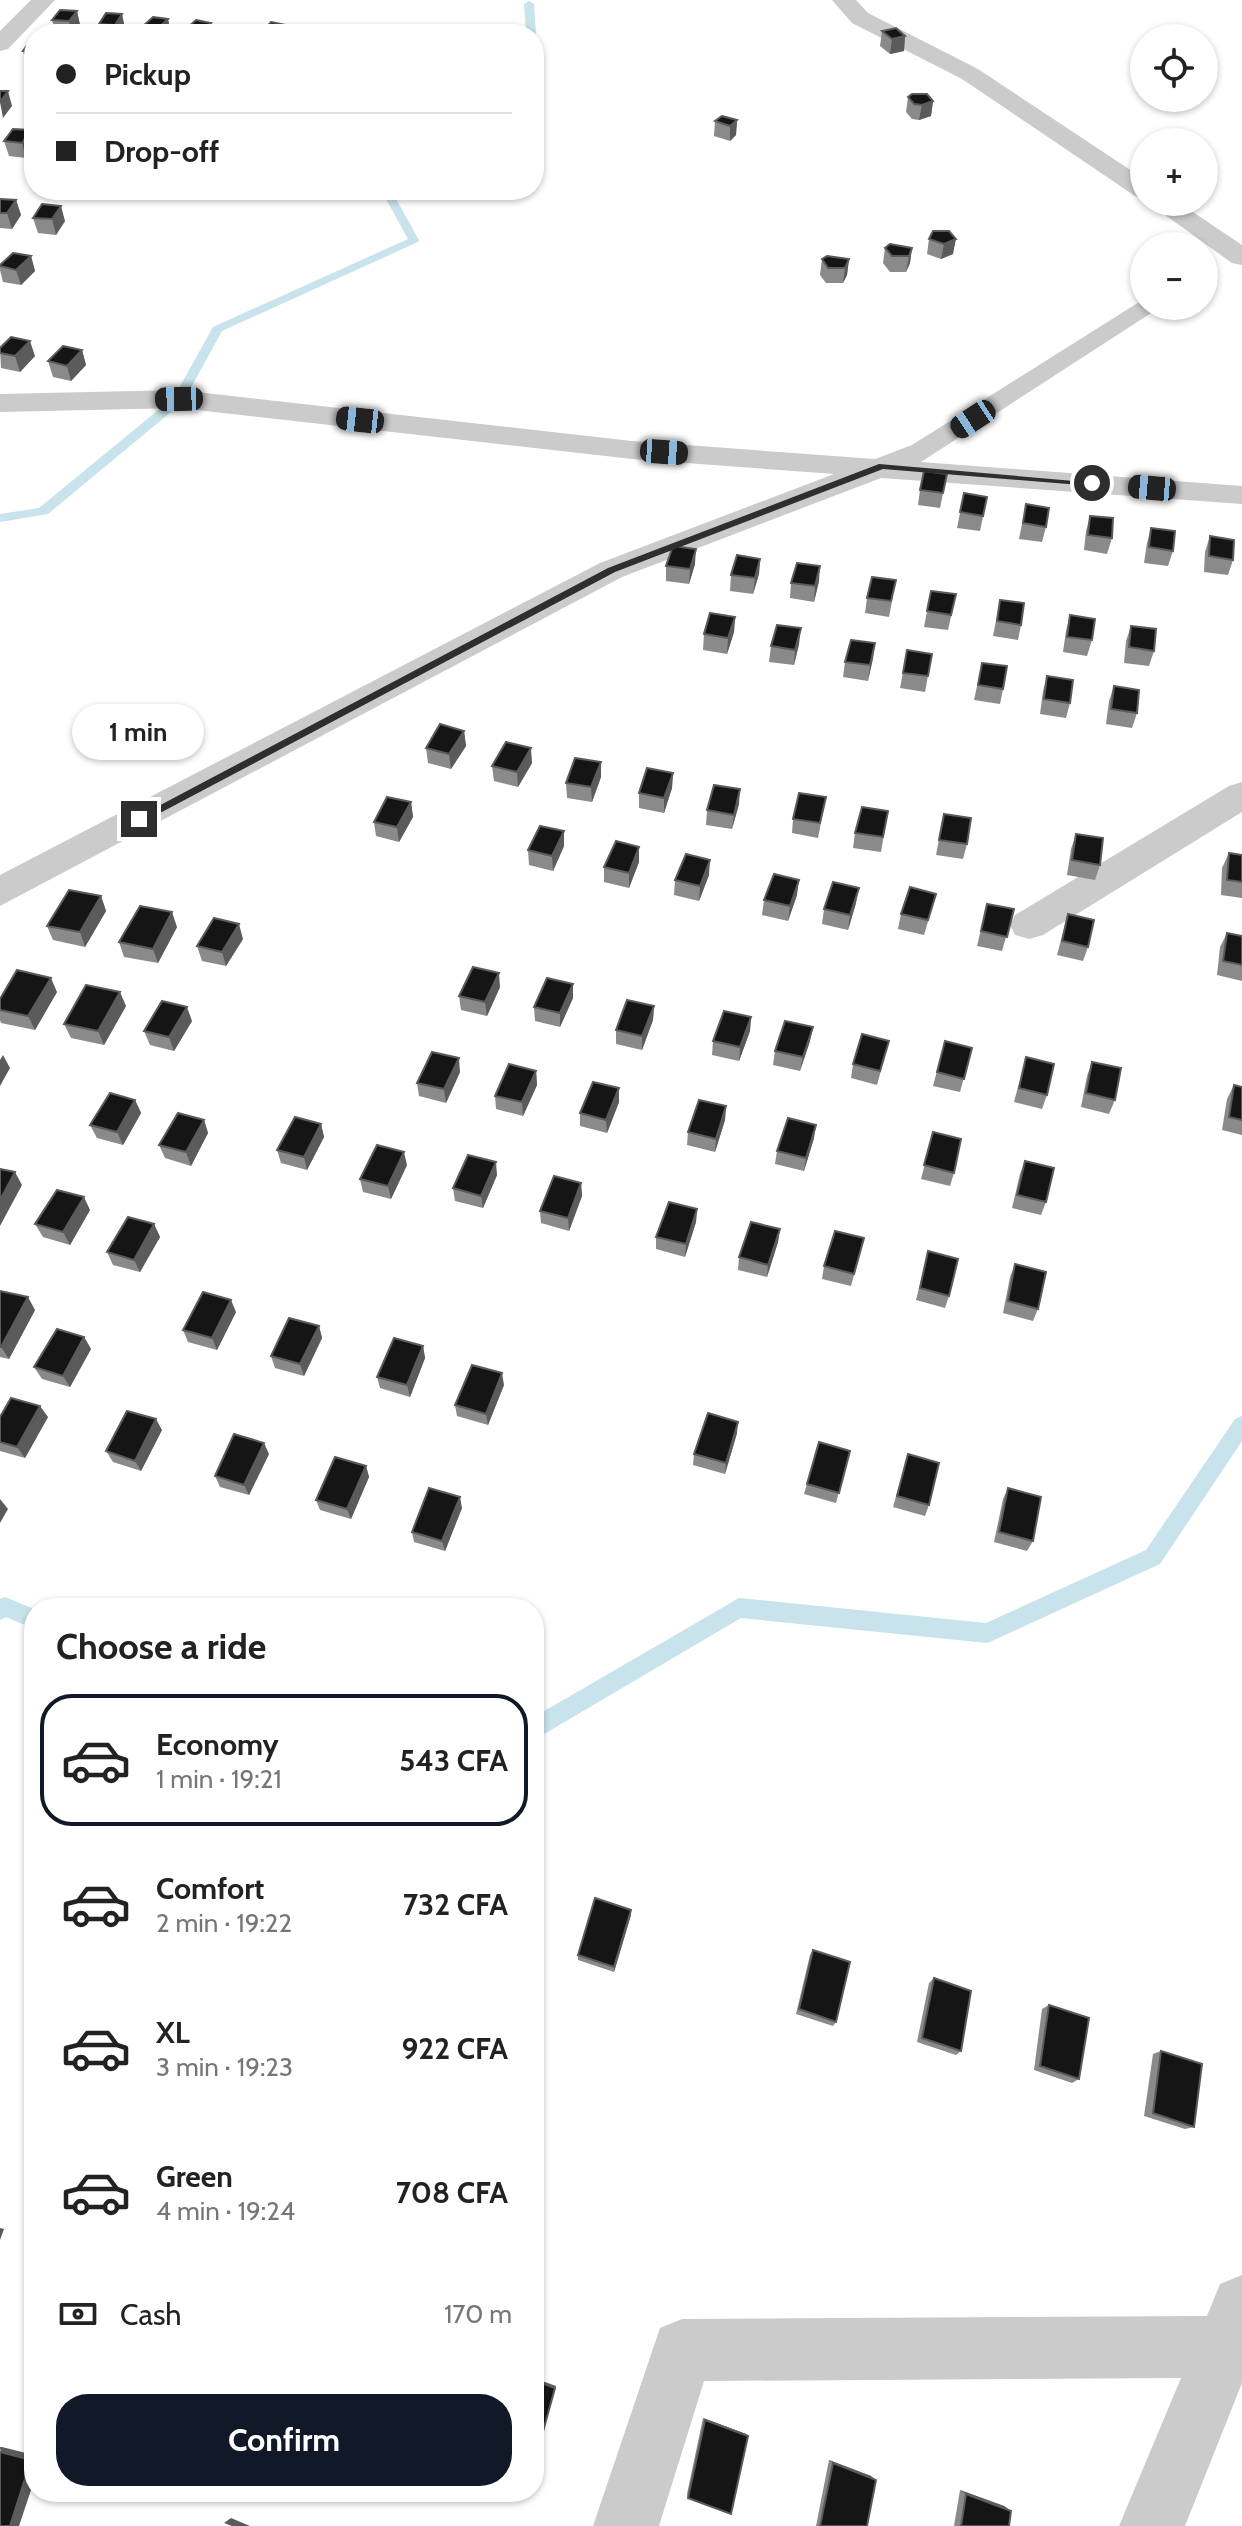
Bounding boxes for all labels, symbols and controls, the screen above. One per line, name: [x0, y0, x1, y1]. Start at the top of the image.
map controls: [1130, 24, 1218, 320]
button: locate: [1130, 24, 1218, 112]
text: Pickup: [104, 56, 191, 93]
button: +: [1130, 128, 1218, 216]
text: Drop-off: [104, 133, 219, 170]
button: −: [1130, 232, 1218, 320]
car: [155, 387, 203, 411]
car: [946, 396, 1000, 442]
car: [335, 406, 385, 434]
car: [639, 438, 689, 466]
route start: [1074, 465, 1110, 501]
car: [1127, 474, 1177, 502]
callout: 1 min: [73, 703, 205, 759]
text: 1 min: [109, 716, 167, 748]
route end: [121, 801, 157, 837]
text: Choose a ride: [56, 1624, 266, 1668]
icon: car: [60, 1724, 132, 1796]
text: Economy: [156, 1726, 279, 1763]
text: 543 CFA: [399, 1742, 508, 1779]
text: 1 min · 19:21: [156, 1763, 282, 1795]
icon: car: [60, 1868, 132, 1940]
text: Comfort: [156, 1870, 264, 1907]
text: 732 CFA: [403, 1886, 508, 1923]
text: 2 min · 19:22: [156, 1907, 292, 1939]
icon: car: [60, 2012, 132, 2084]
text: XL: [156, 2014, 190, 2051]
text: 922 CFA: [401, 2030, 508, 2067]
text: 3 min · 19:23: [156, 2051, 293, 2083]
icon: car: [60, 2156, 132, 2228]
text: Green: [156, 2158, 233, 2195]
text: 708 CFA: [396, 2174, 508, 2211]
text: 4 min · 19:24: [156, 2195, 295, 2227]
icon: cash: [56, 2292, 100, 2336]
text: Cash: [120, 2296, 182, 2333]
text: 170 m: [444, 2298, 512, 2330]
button: Confirm: [56, 2394, 512, 2486]

